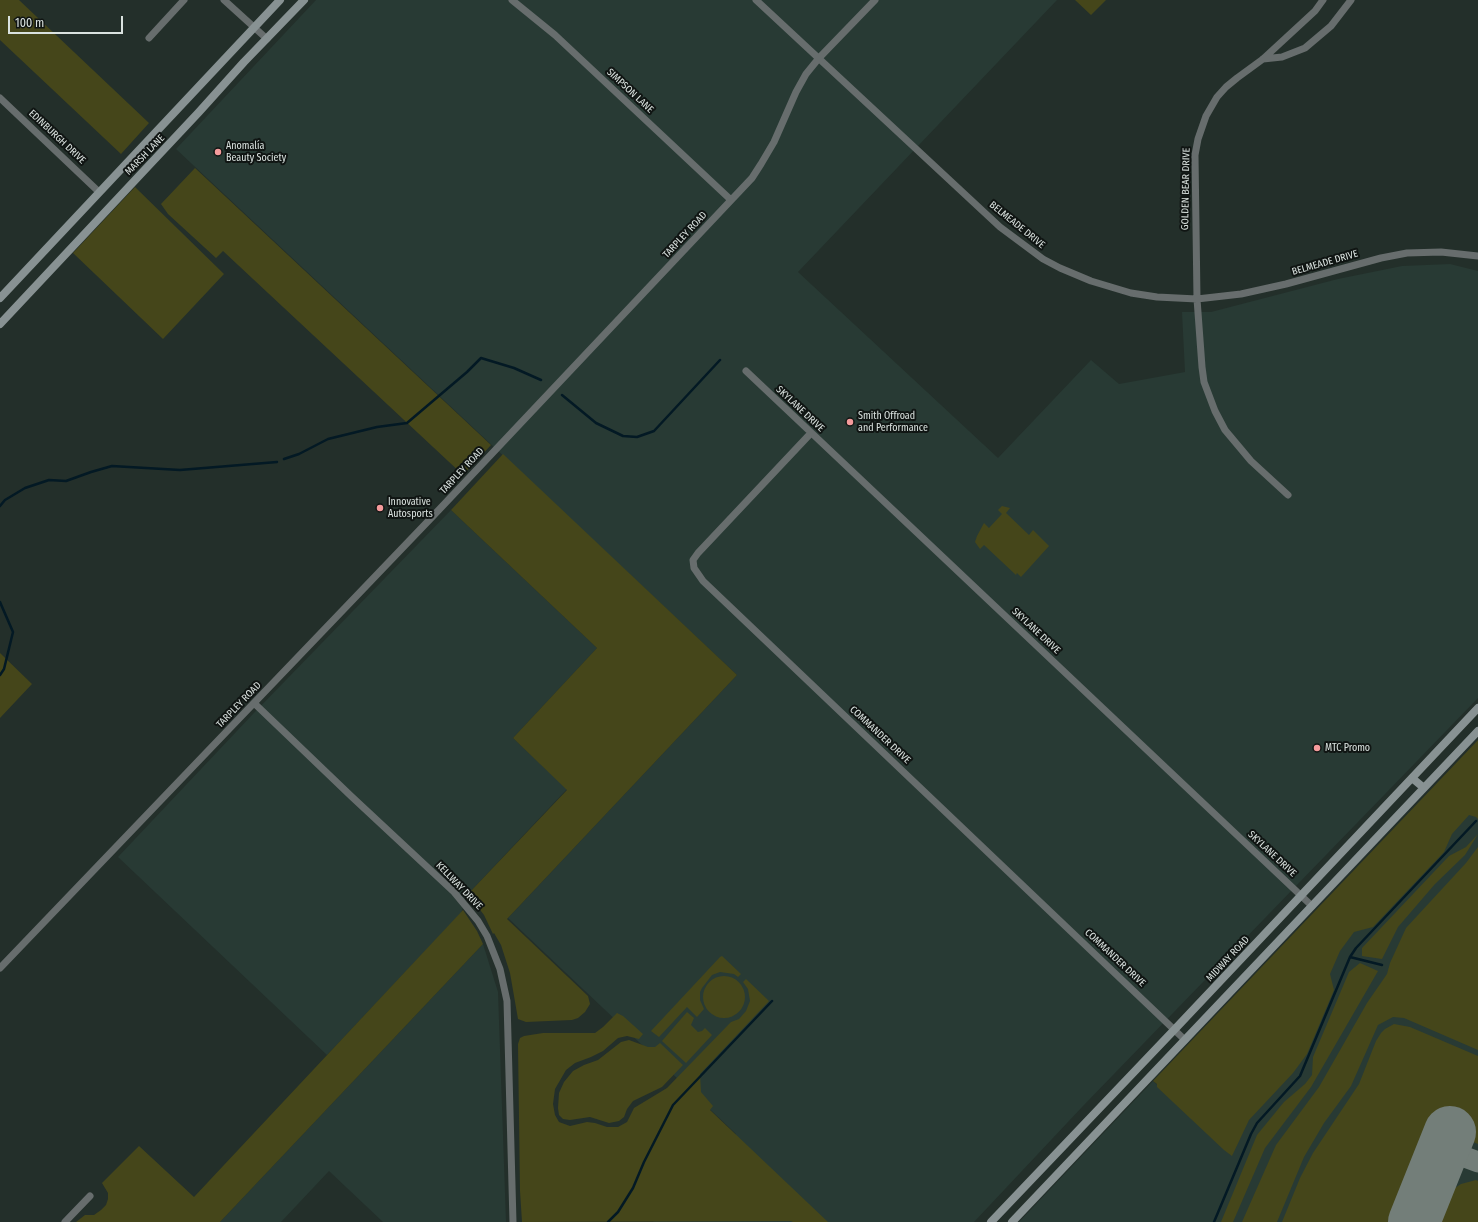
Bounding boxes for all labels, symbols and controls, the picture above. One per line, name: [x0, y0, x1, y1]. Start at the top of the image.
scale bar: [10, 8, 125, 34]
text: 100 m: [15, 16, 44, 30]
street label: SIMPSON LANE: [604, 66, 656, 116]
street label: EDINBURGH DRIVE: [26, 107, 88, 167]
street label: MARSH LANE: [123, 132, 167, 178]
place label: Anomalía Beauty Society: [226, 140, 286, 164]
marker: Anomalía Beauty Society: [213, 147, 223, 157]
street label: GOLDEN BEAR DRIVE: [1179, 148, 1193, 230]
street label: BELMEADE DRIVE: [987, 199, 1047, 251]
street label: TARPLEY ROAD: [660, 209, 710, 261]
street label: BELMEADE DRIVE: [1291, 248, 1359, 278]
street label: SKYLANE DRIVE: [773, 384, 827, 434]
place label: Smith Offroad and Performance: [858, 410, 928, 434]
marker: Smith Offroad and Performance: [845, 417, 855, 427]
street label: TARPLEY ROAD: [437, 445, 487, 497]
place label: Innovative Autosports: [388, 496, 433, 520]
marker: Innovative Autosports: [375, 503, 385, 513]
street label: SKYLANE DRIVE: [1009, 606, 1063, 656]
street label: TARPLEY ROAD: [214, 680, 264, 730]
street label: COMMANDER DRIVE: [847, 704, 913, 766]
place label: MTC Promo: [1325, 742, 1370, 754]
marker: MTC Promo: [1312, 743, 1322, 753]
street label: SKYLANE DRIVE: [1245, 829, 1299, 879]
street label: KELLWAY DRIVE: [433, 860, 485, 912]
street label: COMMANDER DRIVE: [1082, 927, 1148, 989]
street label: MIDWAY ROAD: [1204, 934, 1252, 984]

